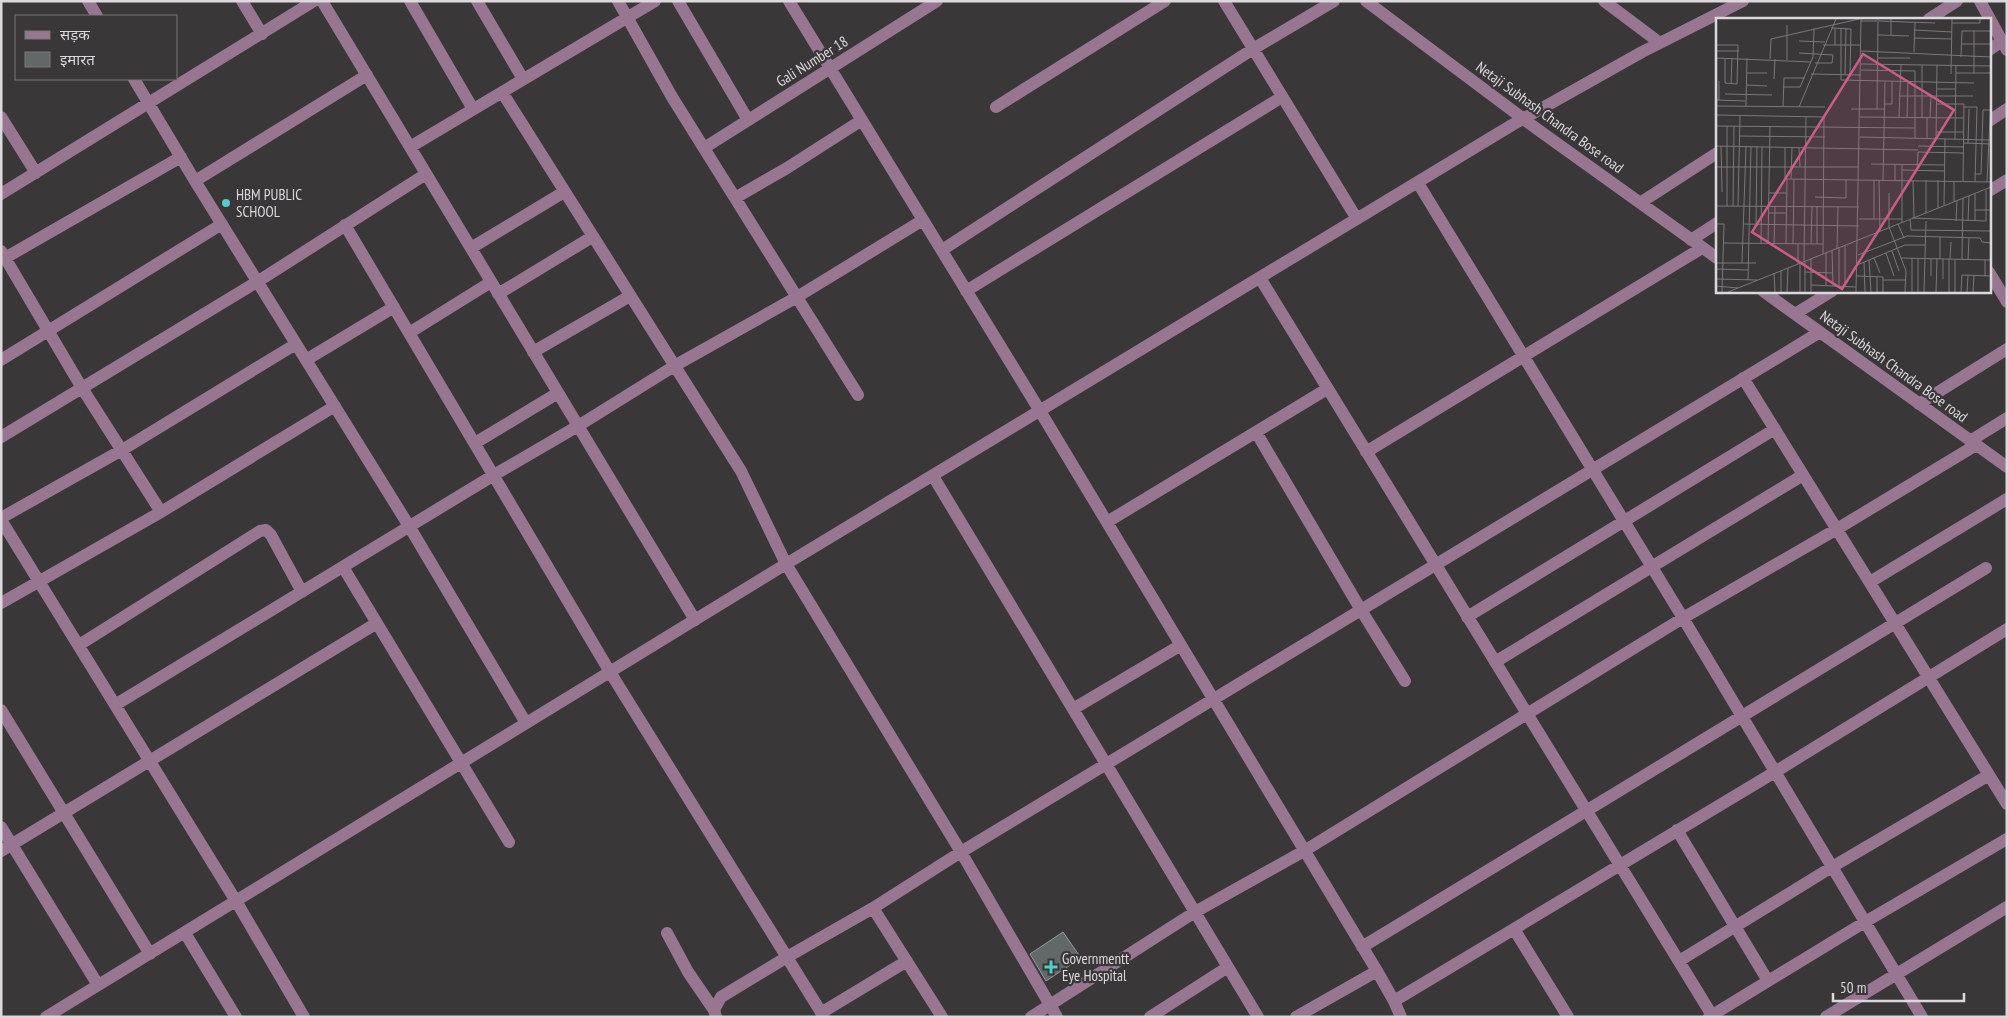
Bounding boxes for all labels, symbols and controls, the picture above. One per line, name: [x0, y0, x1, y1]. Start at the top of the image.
legend: [15, 15, 178, 80]
inset map: [1716, 18, 1990, 292]
text: सड़क: [60, 25, 90, 44]
street label: Gali Number 18: [773, 31, 851, 91]
text: इमारत: [60, 50, 95, 69]
street label: Netaji Subhash Chandra Bose road: [1472, 57, 1628, 177]
place label: HBM PUBLIC SCHOOL: [236, 185, 302, 221]
marker: HBM PUBLIC SCHOOL: [220, 197, 232, 209]
street label: Netaji Subhash Chandra Bose road: [1816, 306, 1972, 426]
place label: Governmentt Eye Hospital: [1062, 949, 1129, 985]
marker: Governmentt Eye Hospital: [1044, 960, 1058, 974]
scale bar: [1833, 970, 1964, 1002]
text: 50 m: [1840, 978, 1866, 997]

